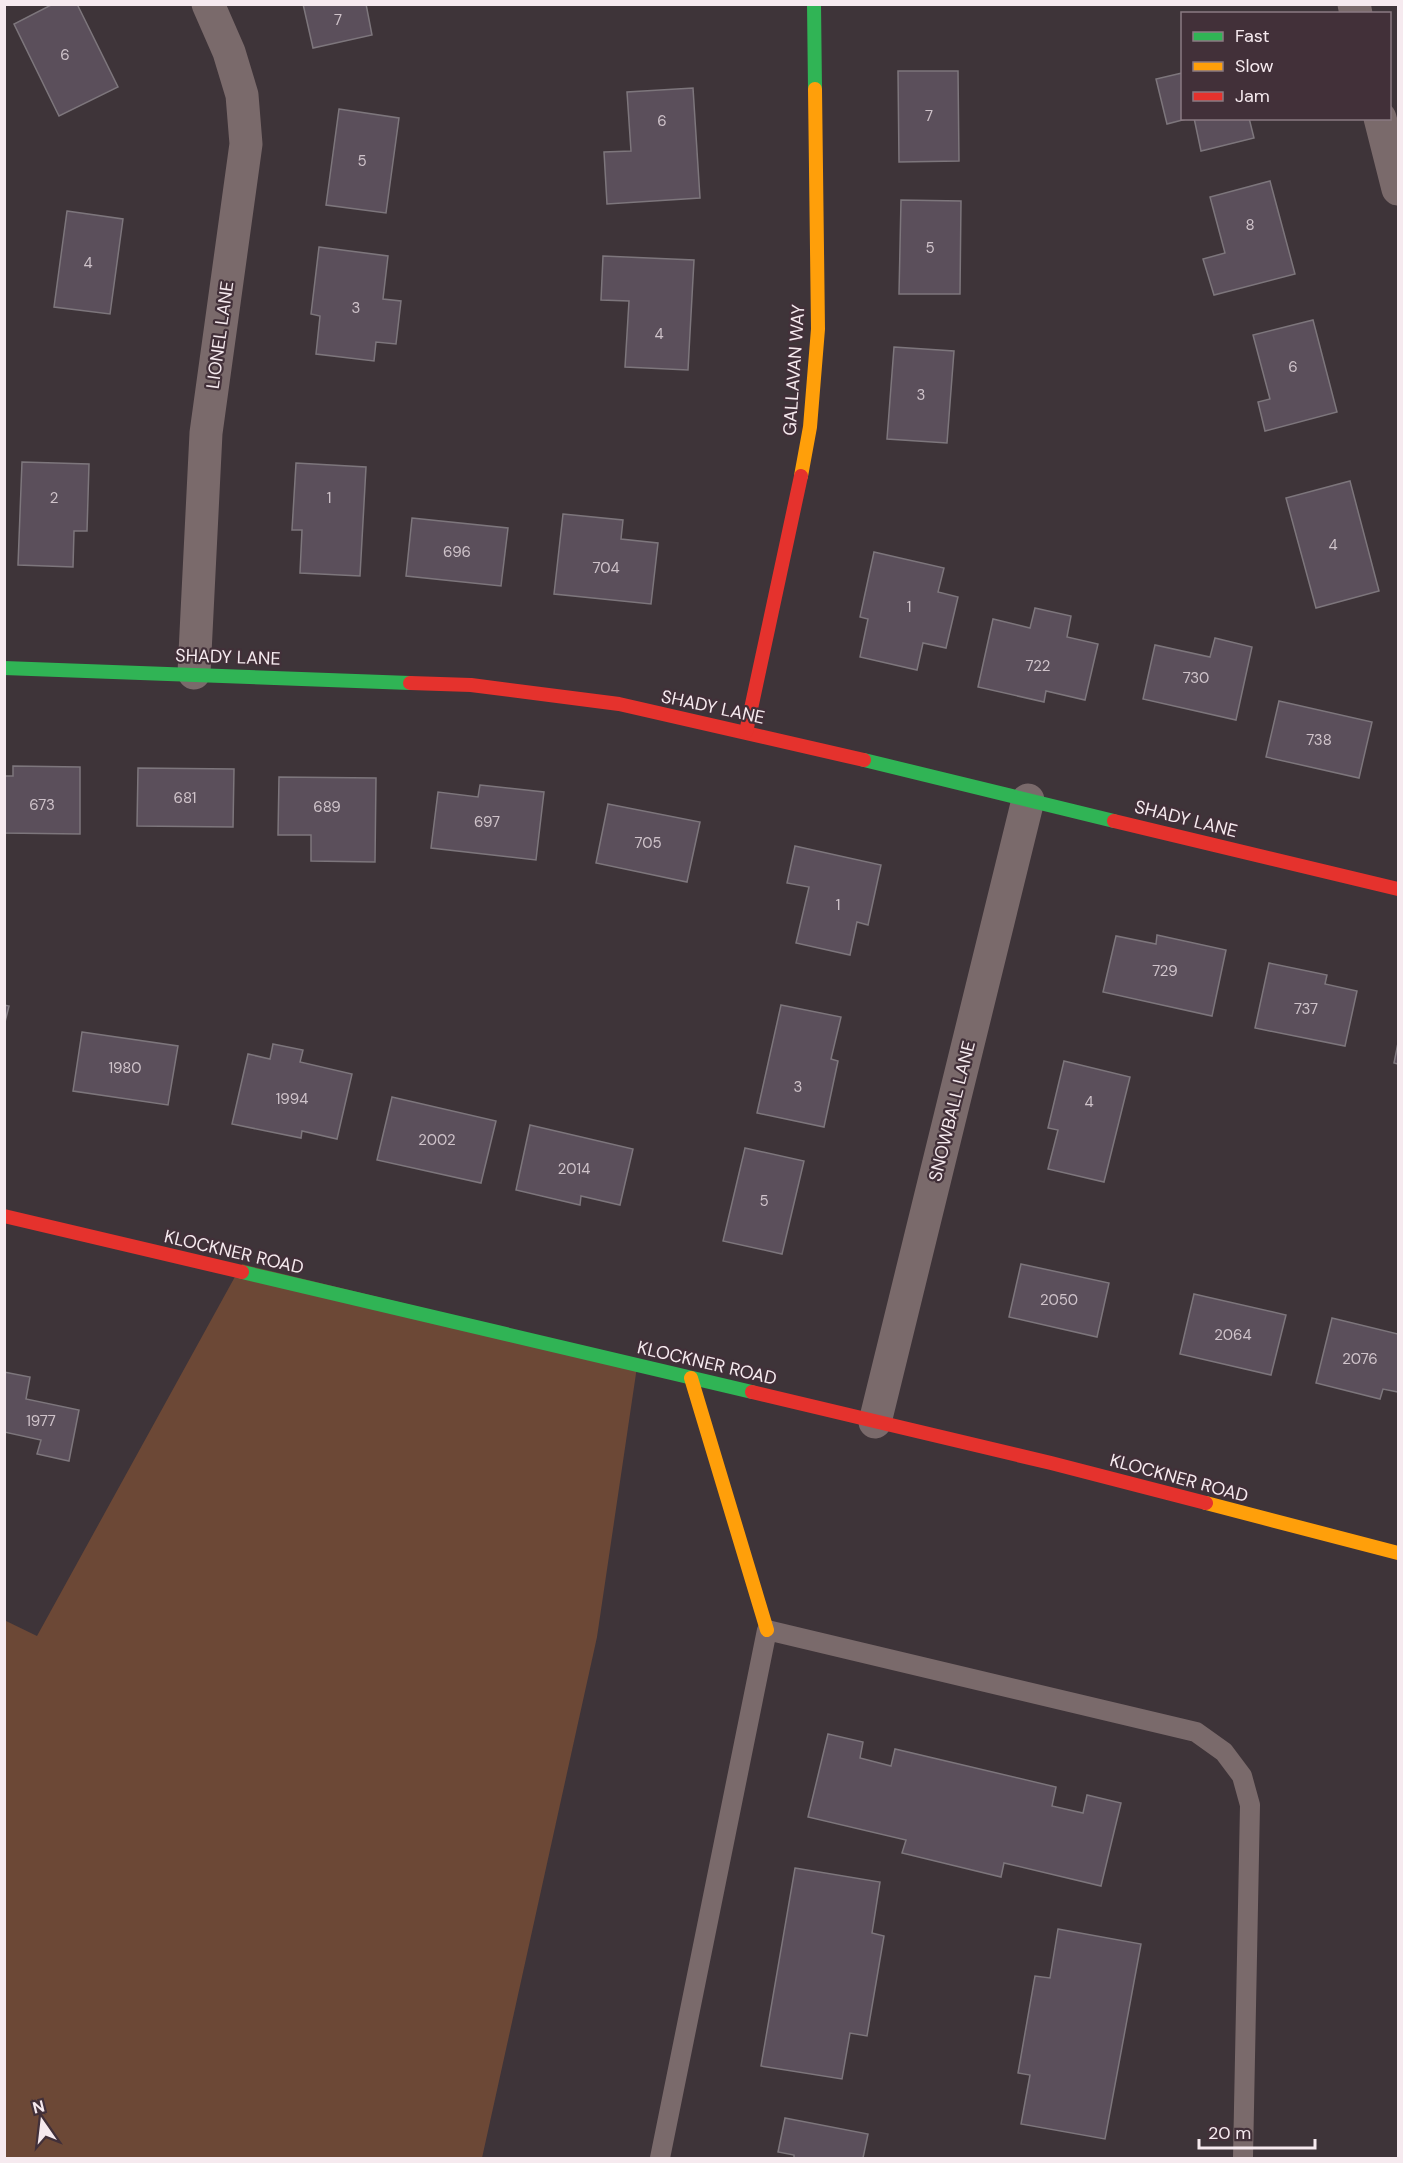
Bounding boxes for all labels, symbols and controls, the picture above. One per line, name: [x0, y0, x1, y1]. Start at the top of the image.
house number: 7: [334, 10, 342, 30]
legend: [1181, 12, 1391, 120]
text: Fast: [1235, 24, 1270, 48]
house number: 6: [60, 45, 70, 65]
text: Slow: [1235, 54, 1274, 78]
text: Jam: [1235, 84, 1270, 108]
house number: 7: [925, 106, 933, 126]
house number: 6: [657, 111, 667, 131]
house number: 5: [357, 151, 367, 171]
house number: 8: [1245, 215, 1255, 235]
house number: 5: [925, 238, 935, 258]
house number: 4: [83, 253, 93, 273]
street label: LIONEL LANE: [201, 280, 239, 390]
house number: 3: [352, 298, 360, 318]
street label: GALLAVAN WAY: [777, 303, 811, 436]
house number: 4: [654, 324, 664, 344]
house number: 6: [1288, 357, 1298, 377]
house number: 3: [917, 385, 925, 405]
house number: 2: [50, 488, 58, 508]
house number: 1: [327, 488, 331, 508]
house number: 4: [1328, 535, 1338, 555]
house number: 696: [443, 542, 471, 562]
house number: 704: [592, 558, 620, 578]
house number: 1: [907, 597, 911, 617]
street label: SHADY LANE: [175, 643, 281, 671]
house number: 722: [1026, 656, 1050, 676]
house number: 730: [1183, 668, 1209, 688]
street label: SHADY LANE: [659, 684, 767, 730]
house number: 738: [1306, 730, 1332, 750]
house number: 681: [174, 788, 196, 808]
house number: 673: [29, 795, 55, 815]
street label: SHADY LANE: [1132, 795, 1240, 843]
house number: 689: [313, 797, 341, 817]
house number: 697: [474, 812, 500, 832]
house number: 705: [634, 833, 662, 853]
house number: 1: [836, 895, 840, 915]
house number: 729: [1152, 961, 1178, 981]
house number: 737: [1294, 999, 1318, 1019]
street label: SNOWBALL LANE: [923, 1038, 981, 1184]
house number: 1980: [108, 1058, 142, 1078]
house number: 3: [794, 1077, 802, 1097]
house number: 1994: [276, 1089, 308, 1109]
house number: 4: [1084, 1092, 1094, 1112]
house number: 2002: [418, 1130, 456, 1150]
house number: 2014: [558, 1159, 590, 1179]
house number: 5: [759, 1191, 769, 1211]
street label: KLOCKNER ROAD: [162, 1224, 306, 1280]
house number: 2050: [1040, 1290, 1078, 1310]
house number: 2064: [1214, 1325, 1252, 1345]
street label: KLOCKNER ROAD: [635, 1335, 779, 1391]
house number: 2076: [1342, 1349, 1378, 1369]
house number: 1977: [26, 1411, 56, 1431]
street label: KLOCKNER ROAD: [1107, 1448, 1251, 1508]
north arrow: [12, 2091, 72, 2151]
text: N: [30, 2095, 47, 2119]
scale bar: [1199, 2112, 1314, 2150]
text: 20 m: [1208, 2121, 1251, 2145]

